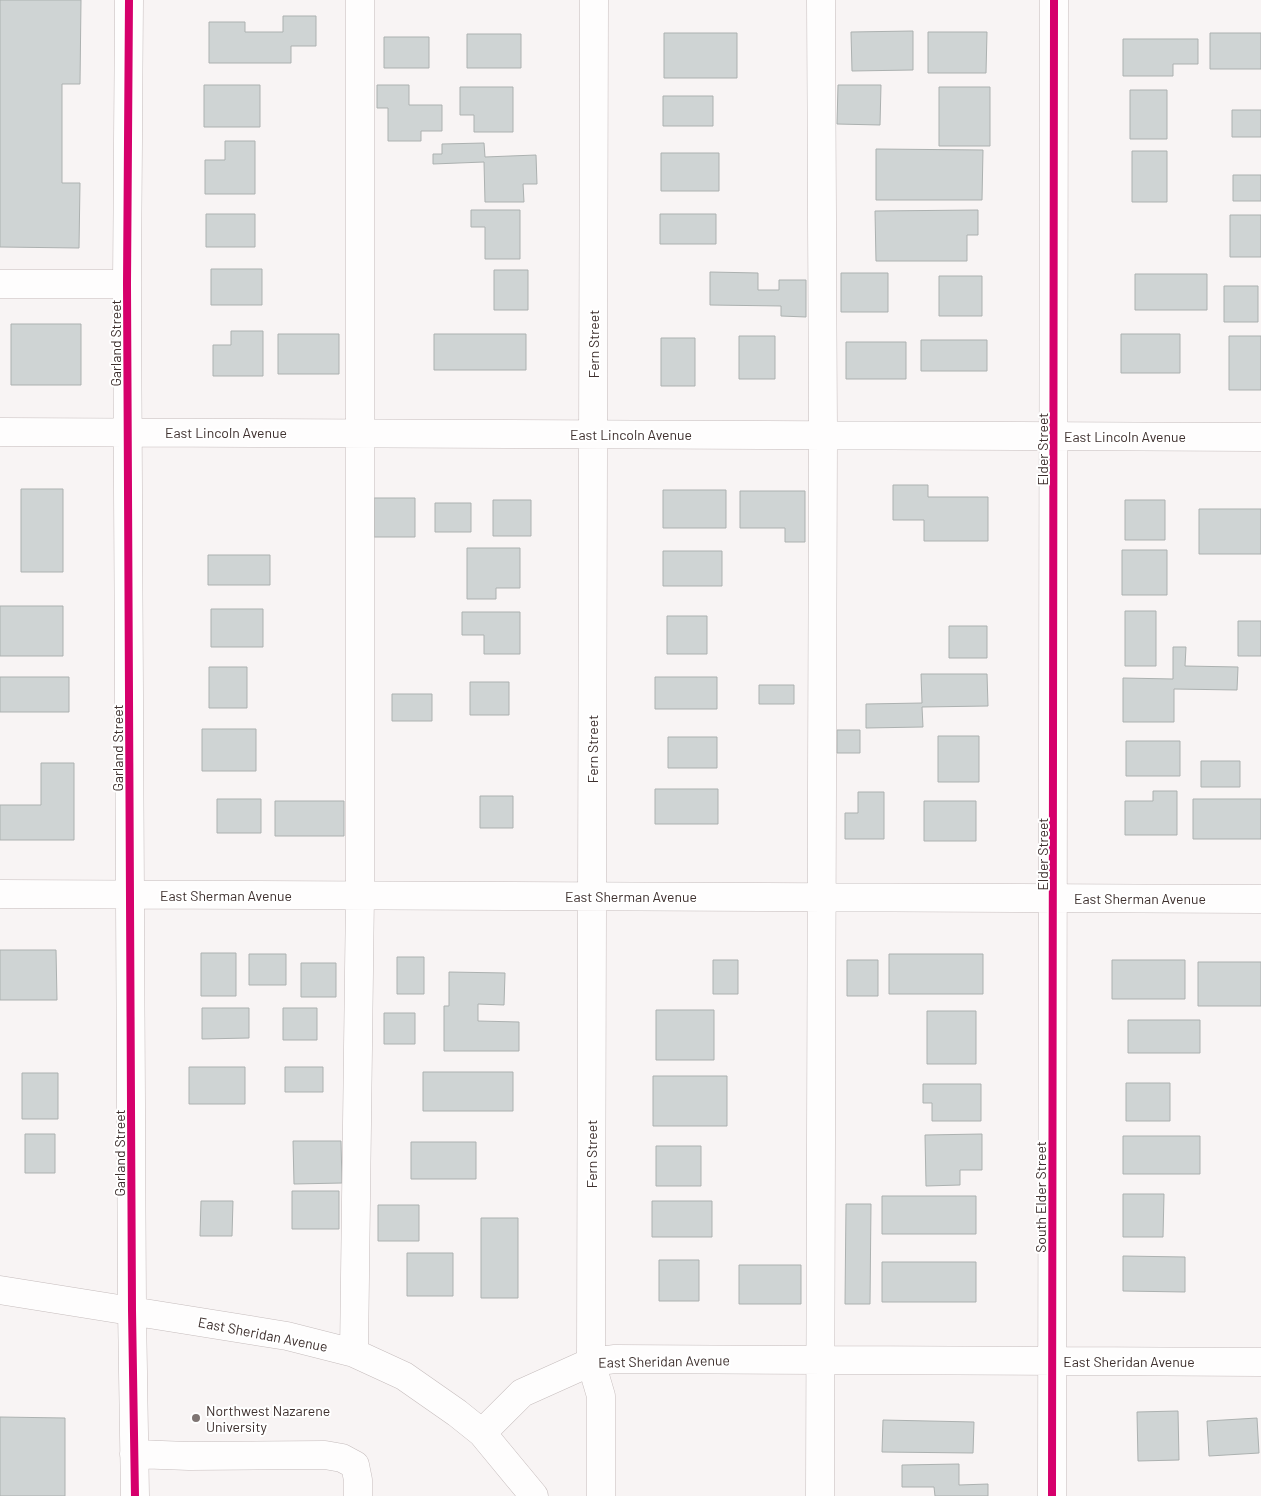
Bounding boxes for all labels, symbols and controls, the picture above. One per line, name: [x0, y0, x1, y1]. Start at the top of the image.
street label: Garland Street: [107, 299, 124, 387]
street label: Fern Street: [585, 310, 602, 378]
street label: Elder Street: [1034, 413, 1051, 485]
street label: East Lincoln Avenue: [165, 424, 287, 441]
street label: East Lincoln Avenue: [570, 426, 692, 443]
street label: East Lincoln Avenue: [1064, 428, 1186, 445]
street label: Garland Street: [109, 704, 126, 792]
street label: Fern Street: [584, 715, 601, 783]
street label: Elder Street: [1034, 818, 1051, 890]
street label: East Sherman Avenue: [160, 887, 292, 904]
street label: East Sherman Avenue: [565, 888, 697, 905]
street label: East Sherman Avenue: [1074, 890, 1206, 907]
street label: Garland Street: [111, 1109, 128, 1197]
street label: Fern Street: [583, 1120, 600, 1188]
street label: South Elder Street: [1032, 1141, 1049, 1253]
street label: East Sheridan Avenue: [197, 1313, 329, 1355]
street label: East Sheridan Avenue: [598, 1351, 730, 1371]
street label: East Sheridan Avenue: [1063, 1353, 1195, 1370]
place label: Northwest Nazarene University: [206, 1402, 330, 1435]
marker: Northwest Nazarene University: [190, 1412, 202, 1424]

